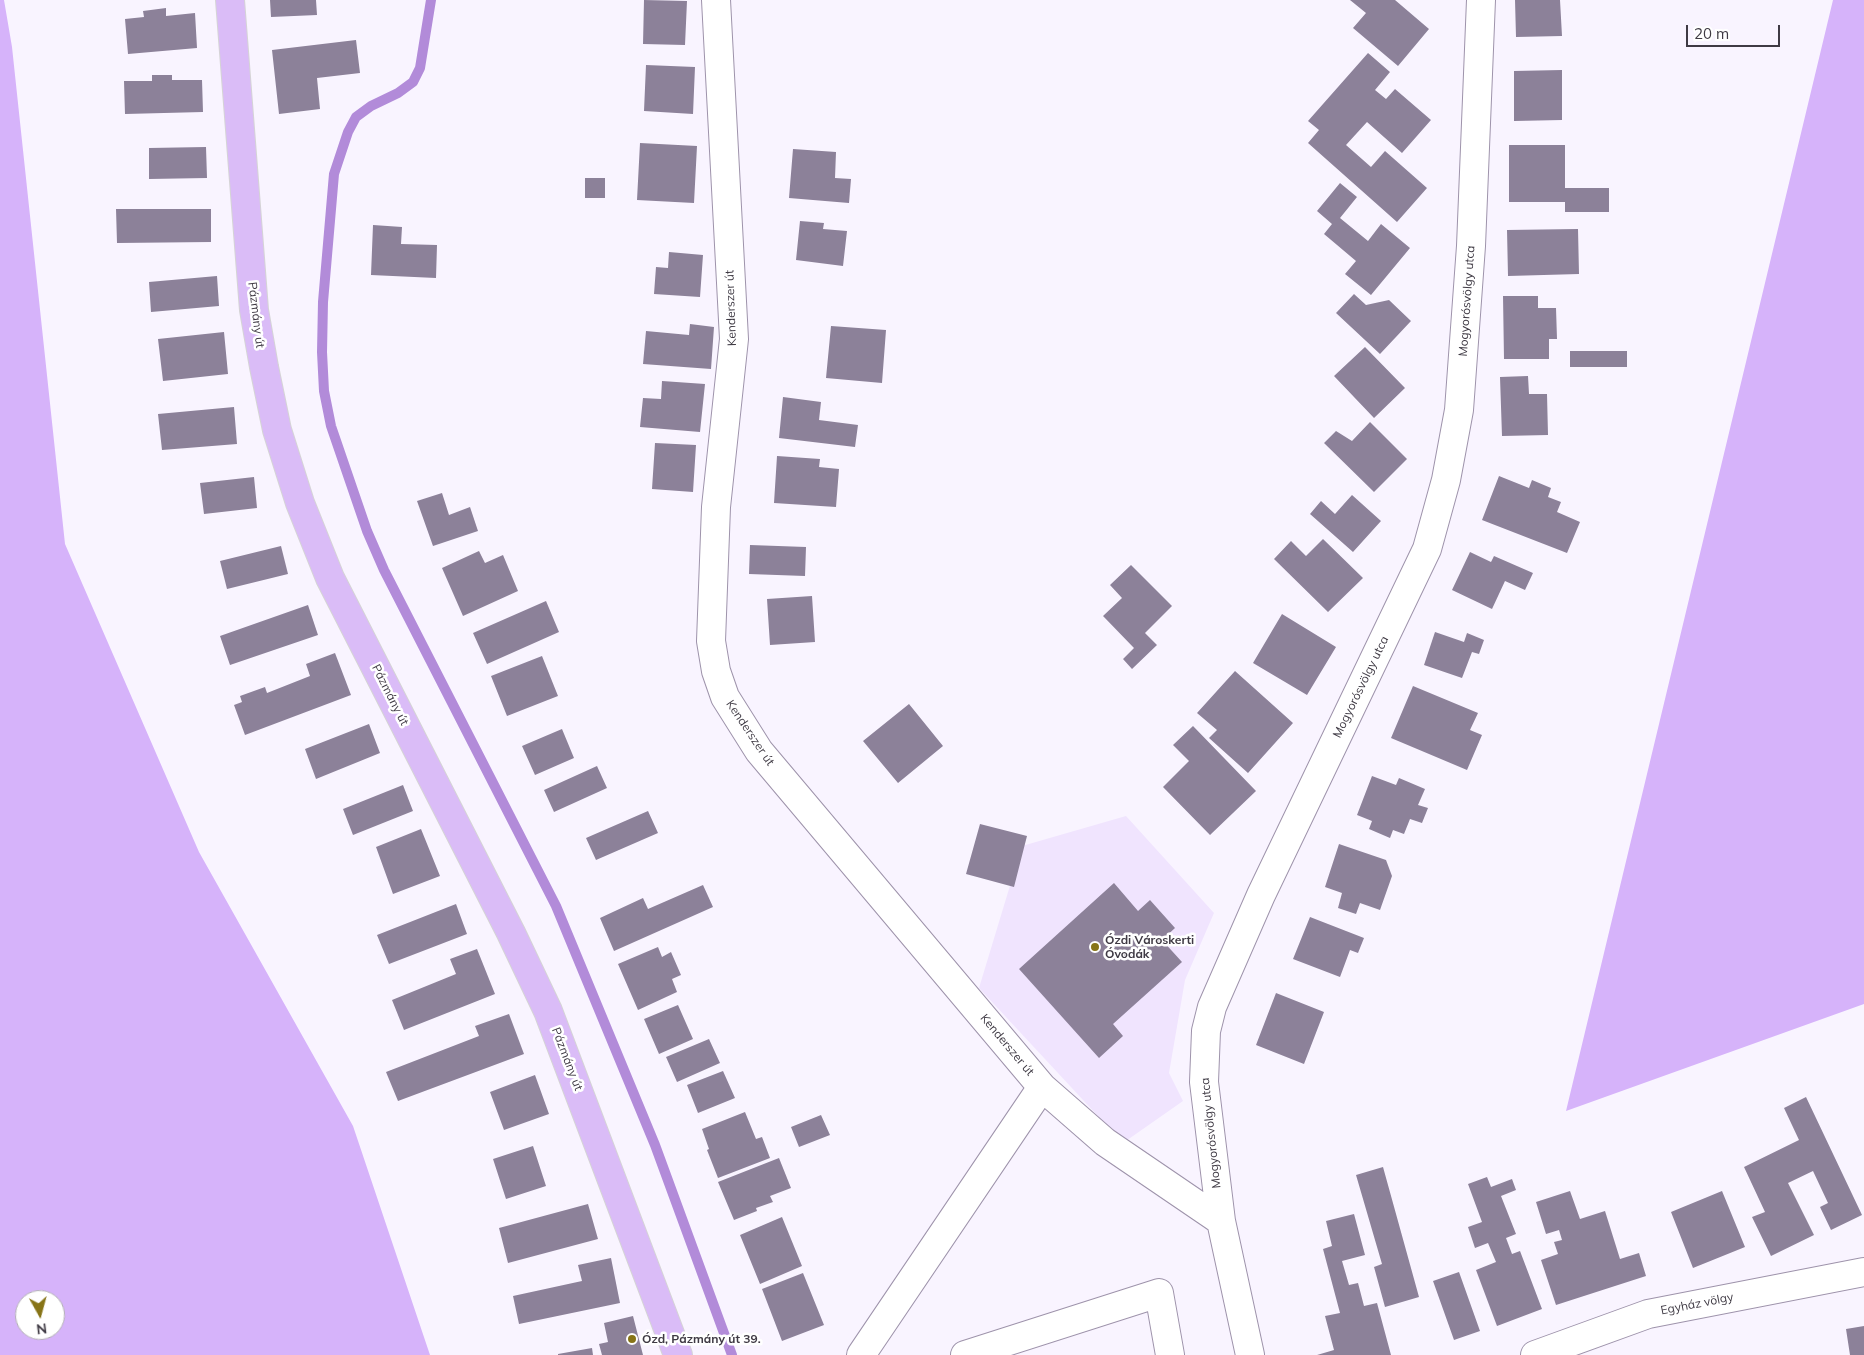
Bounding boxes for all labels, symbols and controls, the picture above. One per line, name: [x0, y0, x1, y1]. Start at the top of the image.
scale bar: [1689, 15, 1783, 47]
text: 20 m: [1694, 24, 1729, 43]
street label: Mogyorósvölgy utca: [1456, 245, 1478, 357]
street label: Kenderszer út: [722, 270, 740, 346]
street label: Pázmány út: [245, 281, 267, 349]
street label: Mogyorósvölgy utca: [1330, 634, 1392, 740]
street label: Pázmány út: [368, 662, 412, 728]
street label: Kenderszer út: [723, 697, 777, 769]
place label: Ózdi Városkerti Óvodák: [1105, 933, 1194, 961]
marker: Ózdi Városkerti Óvodák: [1089, 941, 1101, 953]
street label: Kenderszer út: [977, 1011, 1037, 1079]
street label: Pázmány út: [548, 1025, 586, 1093]
street label: Mogyorósvölgy utca: [1198, 1077, 1224, 1189]
north arrow: [15, 1290, 65, 1340]
street label: Egyház völgy: [1659, 1290, 1735, 1318]
text: N: [35, 1319, 48, 1338]
place label: Ózd, Pázmány út 39.: [642, 1332, 761, 1346]
marker: Ózd, Pázmány út 39.: [626, 1333, 638, 1345]

